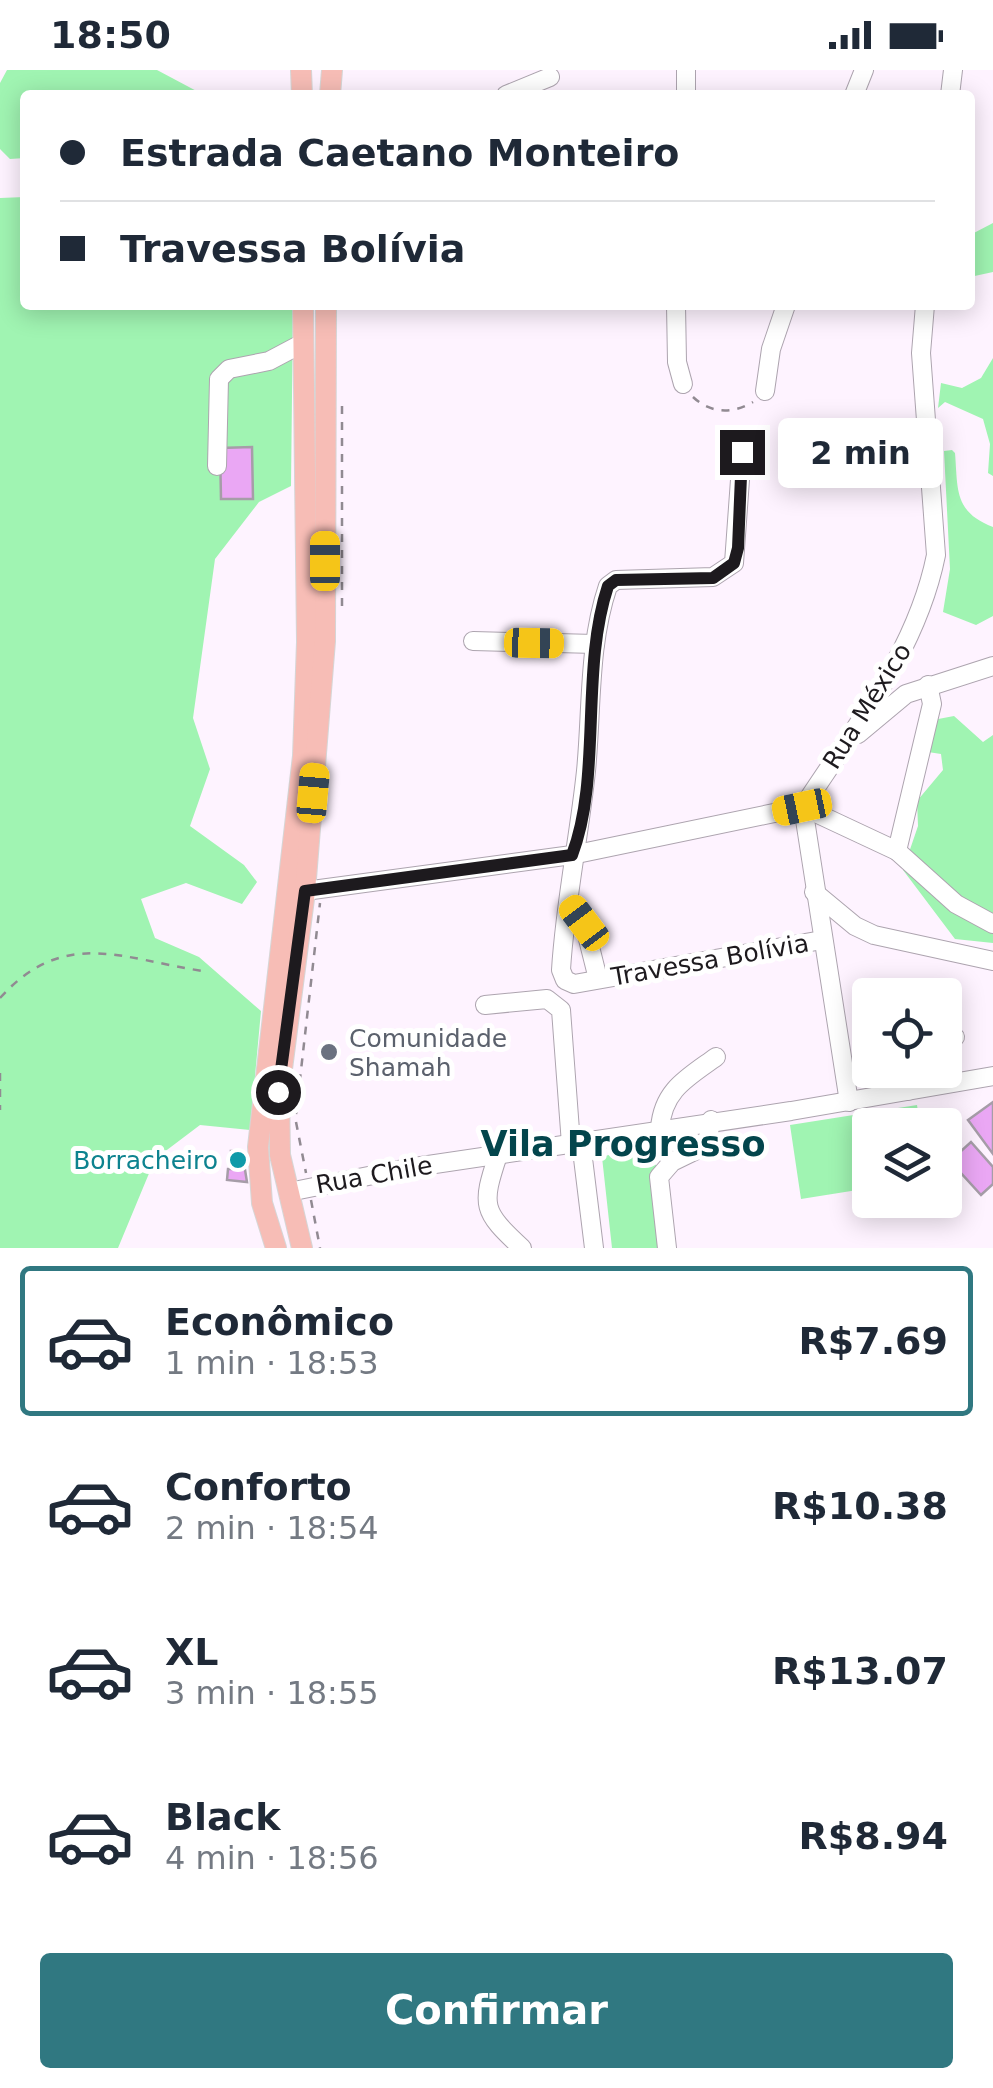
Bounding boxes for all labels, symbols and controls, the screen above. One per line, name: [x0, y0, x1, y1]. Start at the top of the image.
text: 18:50: [50, 13, 171, 57]
text: Estrada Caetano Monteiro: [120, 131, 679, 175]
text: Travessa Bolívia: [120, 227, 465, 271]
callout: 2 min: [777, 417, 942, 487]
route end: [720, 430, 765, 475]
text: 2 min: [810, 434, 911, 472]
car: [310, 531, 340, 591]
car: [504, 627, 564, 659]
street label: Rua México: [817, 638, 917, 774]
car: [295, 762, 331, 824]
car: [770, 786, 834, 828]
car: [554, 890, 614, 956]
street label: Travessa Bolívia: [608, 928, 811, 992]
map controls: [852, 978, 962, 1218]
button: locate: [852, 978, 962, 1088]
place label: Comunidade Shamah: [349, 1024, 507, 1082]
marker: Comunidade Shamah: [318, 1041, 340, 1063]
route start: [256, 1070, 301, 1115]
button: layers: [852, 1108, 962, 1218]
district label: Vila Progresso: [481, 1124, 766, 1164]
place label: Borracheiro: [73, 1146, 218, 1175]
marker: Borracheiro: [227, 1149, 249, 1171]
street label: Rua Chile: [313, 1150, 435, 1200]
icon: car: [45, 1296, 135, 1386]
text: Econômico: [165, 1300, 394, 1344]
text: R$7.69: [799, 1319, 948, 1363]
text: 1 min · 18:53: [165, 1344, 379, 1382]
icon: car: [45, 1461, 135, 1551]
text: Conforto: [165, 1465, 352, 1509]
text: R$10.38: [772, 1484, 948, 1528]
text: 2 min · 18:54: [165, 1509, 379, 1547]
icon: car: [45, 1626, 135, 1716]
text: XL: [165, 1630, 219, 1674]
text: R$13.07: [772, 1649, 948, 1693]
text: 3 min · 18:55: [165, 1674, 379, 1712]
icon: car: [45, 1791, 135, 1881]
text: Black: [165, 1795, 280, 1839]
text: R$8.94: [799, 1814, 948, 1858]
text: 4 min · 18:56: [165, 1839, 379, 1877]
button: Confirmar: [40, 1953, 953, 2068]

